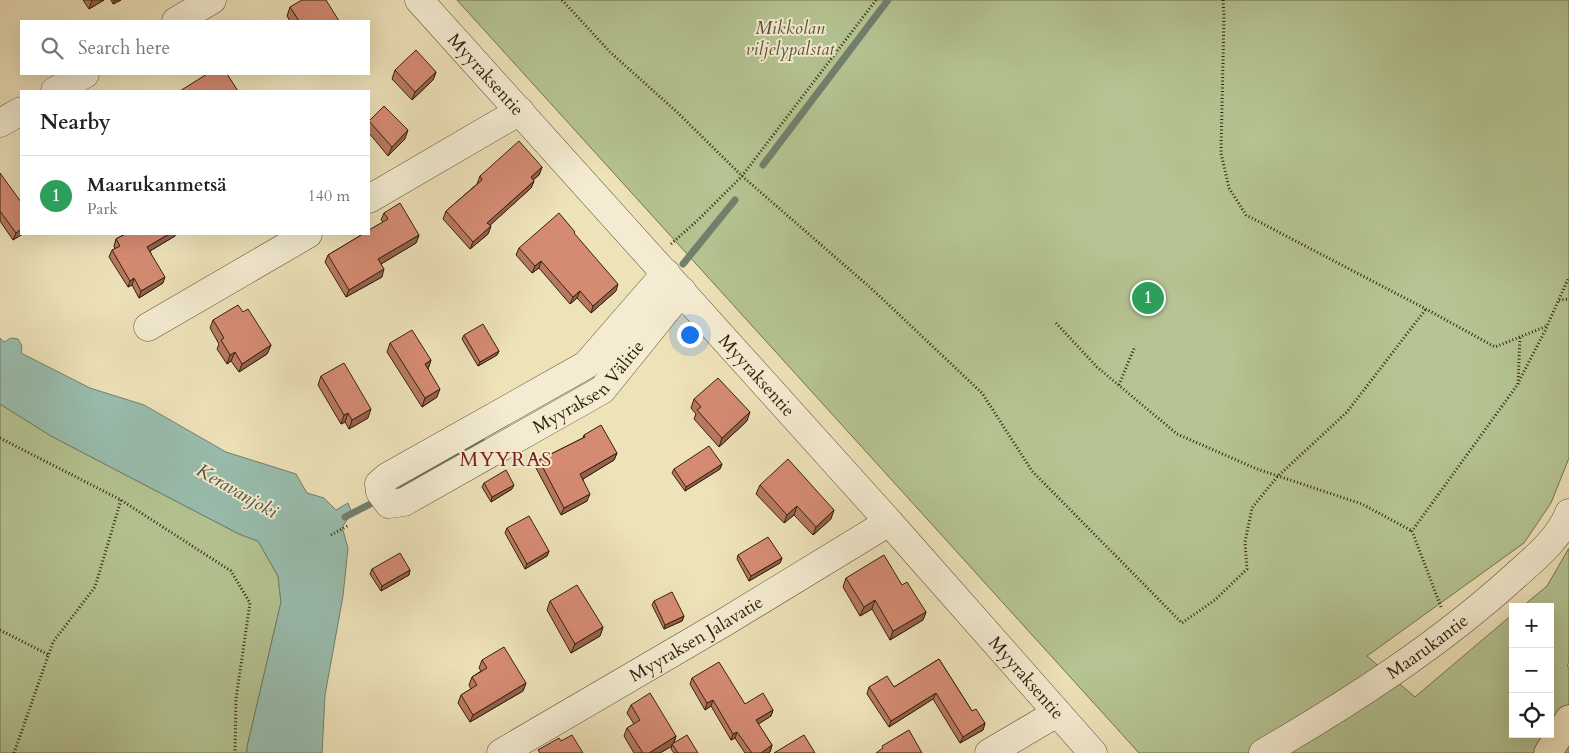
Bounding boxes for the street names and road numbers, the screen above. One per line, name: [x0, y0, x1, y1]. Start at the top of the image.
street label: Myyraksentie: [442, 28, 530, 121]
street label: Myyraksentie: [713, 329, 801, 422]
street label: Myyraksen Välitie: [528, 335, 650, 439]
street label: Myyraksen Jalavatie: [624, 589, 768, 688]
street label: Maarukantie: [1382, 608, 1473, 685]
street label: Myyraksentie: [983, 631, 1070, 725]

